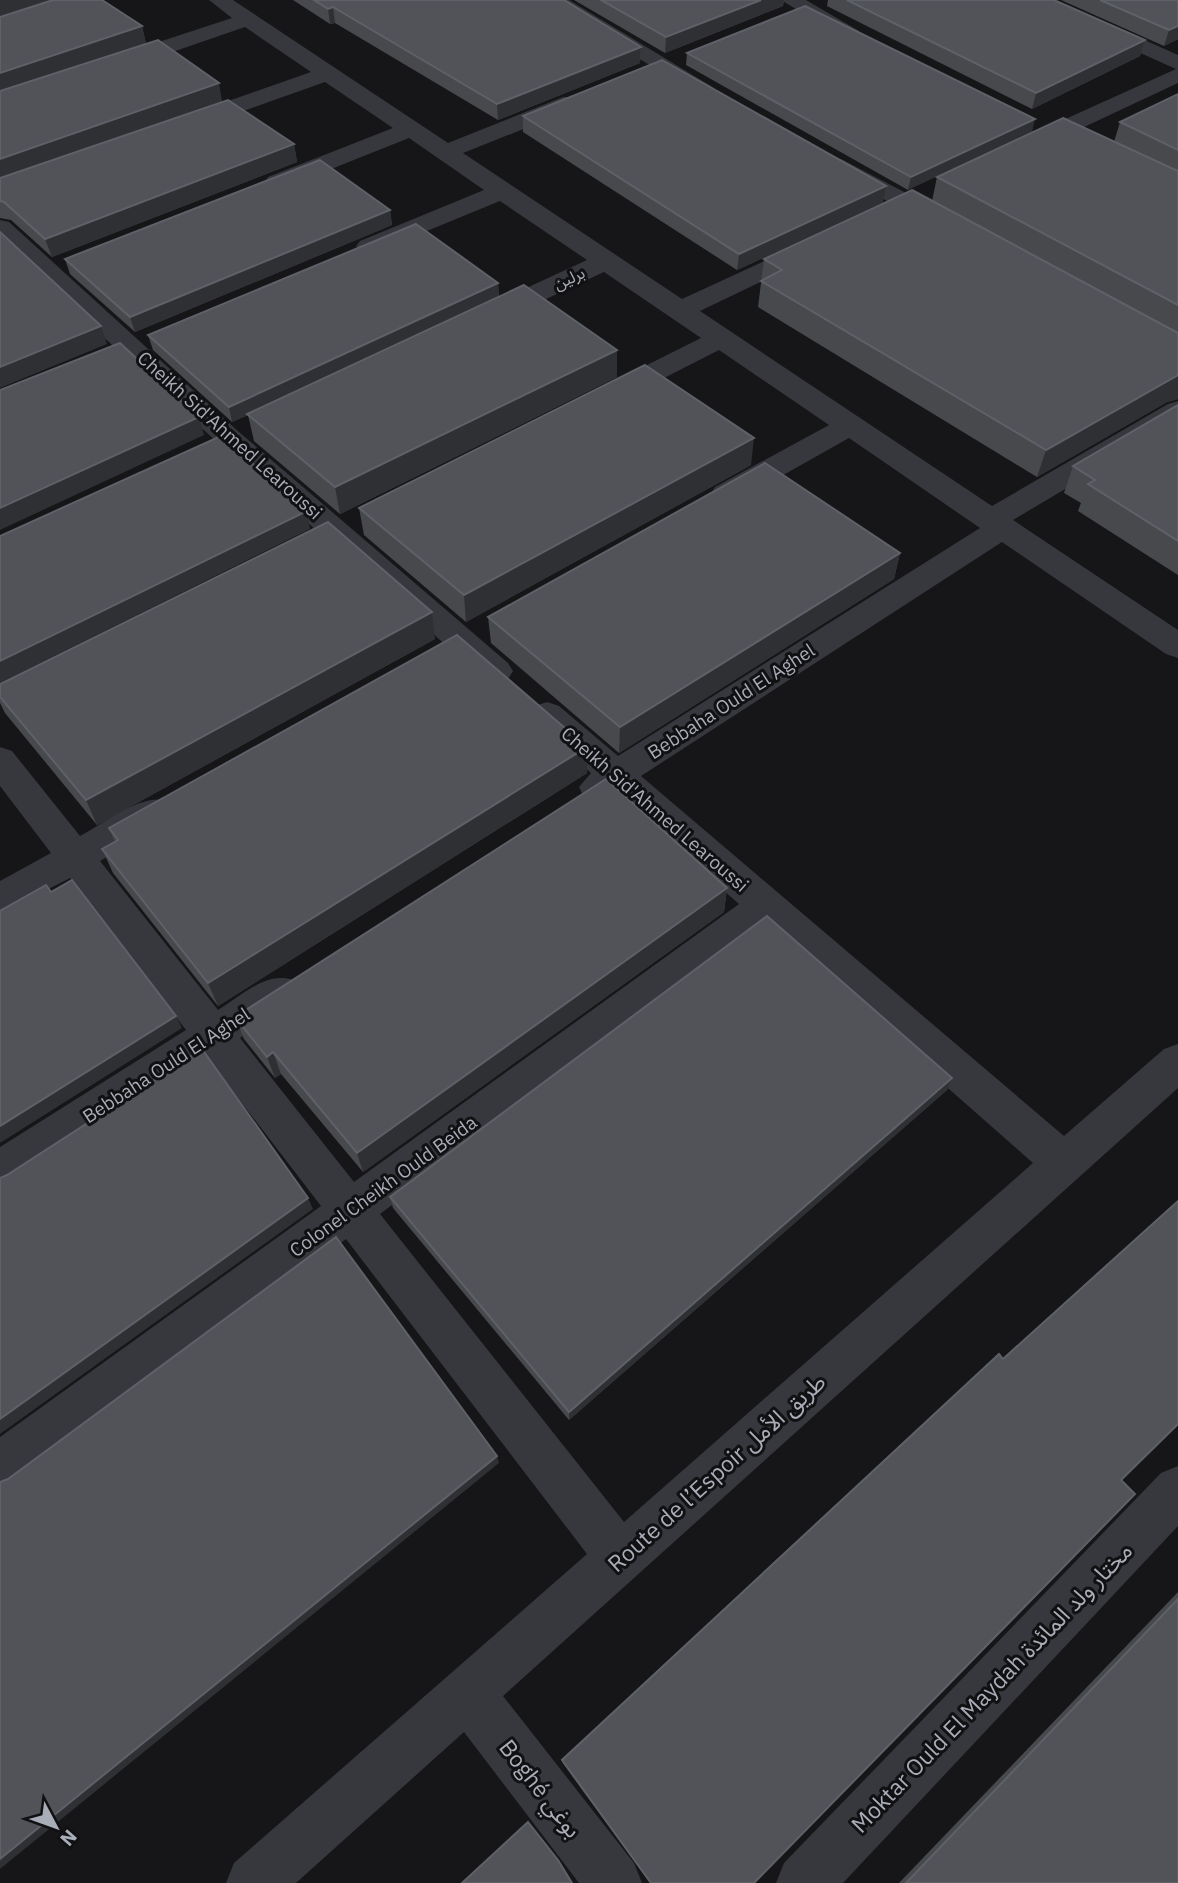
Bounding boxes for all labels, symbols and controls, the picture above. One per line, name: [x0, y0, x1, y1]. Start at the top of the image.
street label: برلين: [550, 262, 588, 294]
street label: Cheikh Sid'Ahmed Learoussi: [133, 346, 327, 524]
street label: Bebbaha Ould El Aghel: [643, 638, 819, 764]
street label: Cheikh Sid'Ahmed Learoussi: [556, 721, 754, 897]
street label: Bebbaha Ould El Aghel: [78, 1002, 254, 1128]
street label: Colonel Cheikh Ould Beida: [285, 1110, 481, 1262]
street label: Route de l’Espoir طريق الأمل: [601, 1366, 831, 1578]
street label: Moktar Ould El Maydah مختار ولد المائدة: [844, 1535, 1138, 1839]
street label: Boghé بوغي: [491, 1733, 589, 1845]
north arrow: [21, 1792, 91, 1862]
text: N: [55, 1825, 82, 1851]

